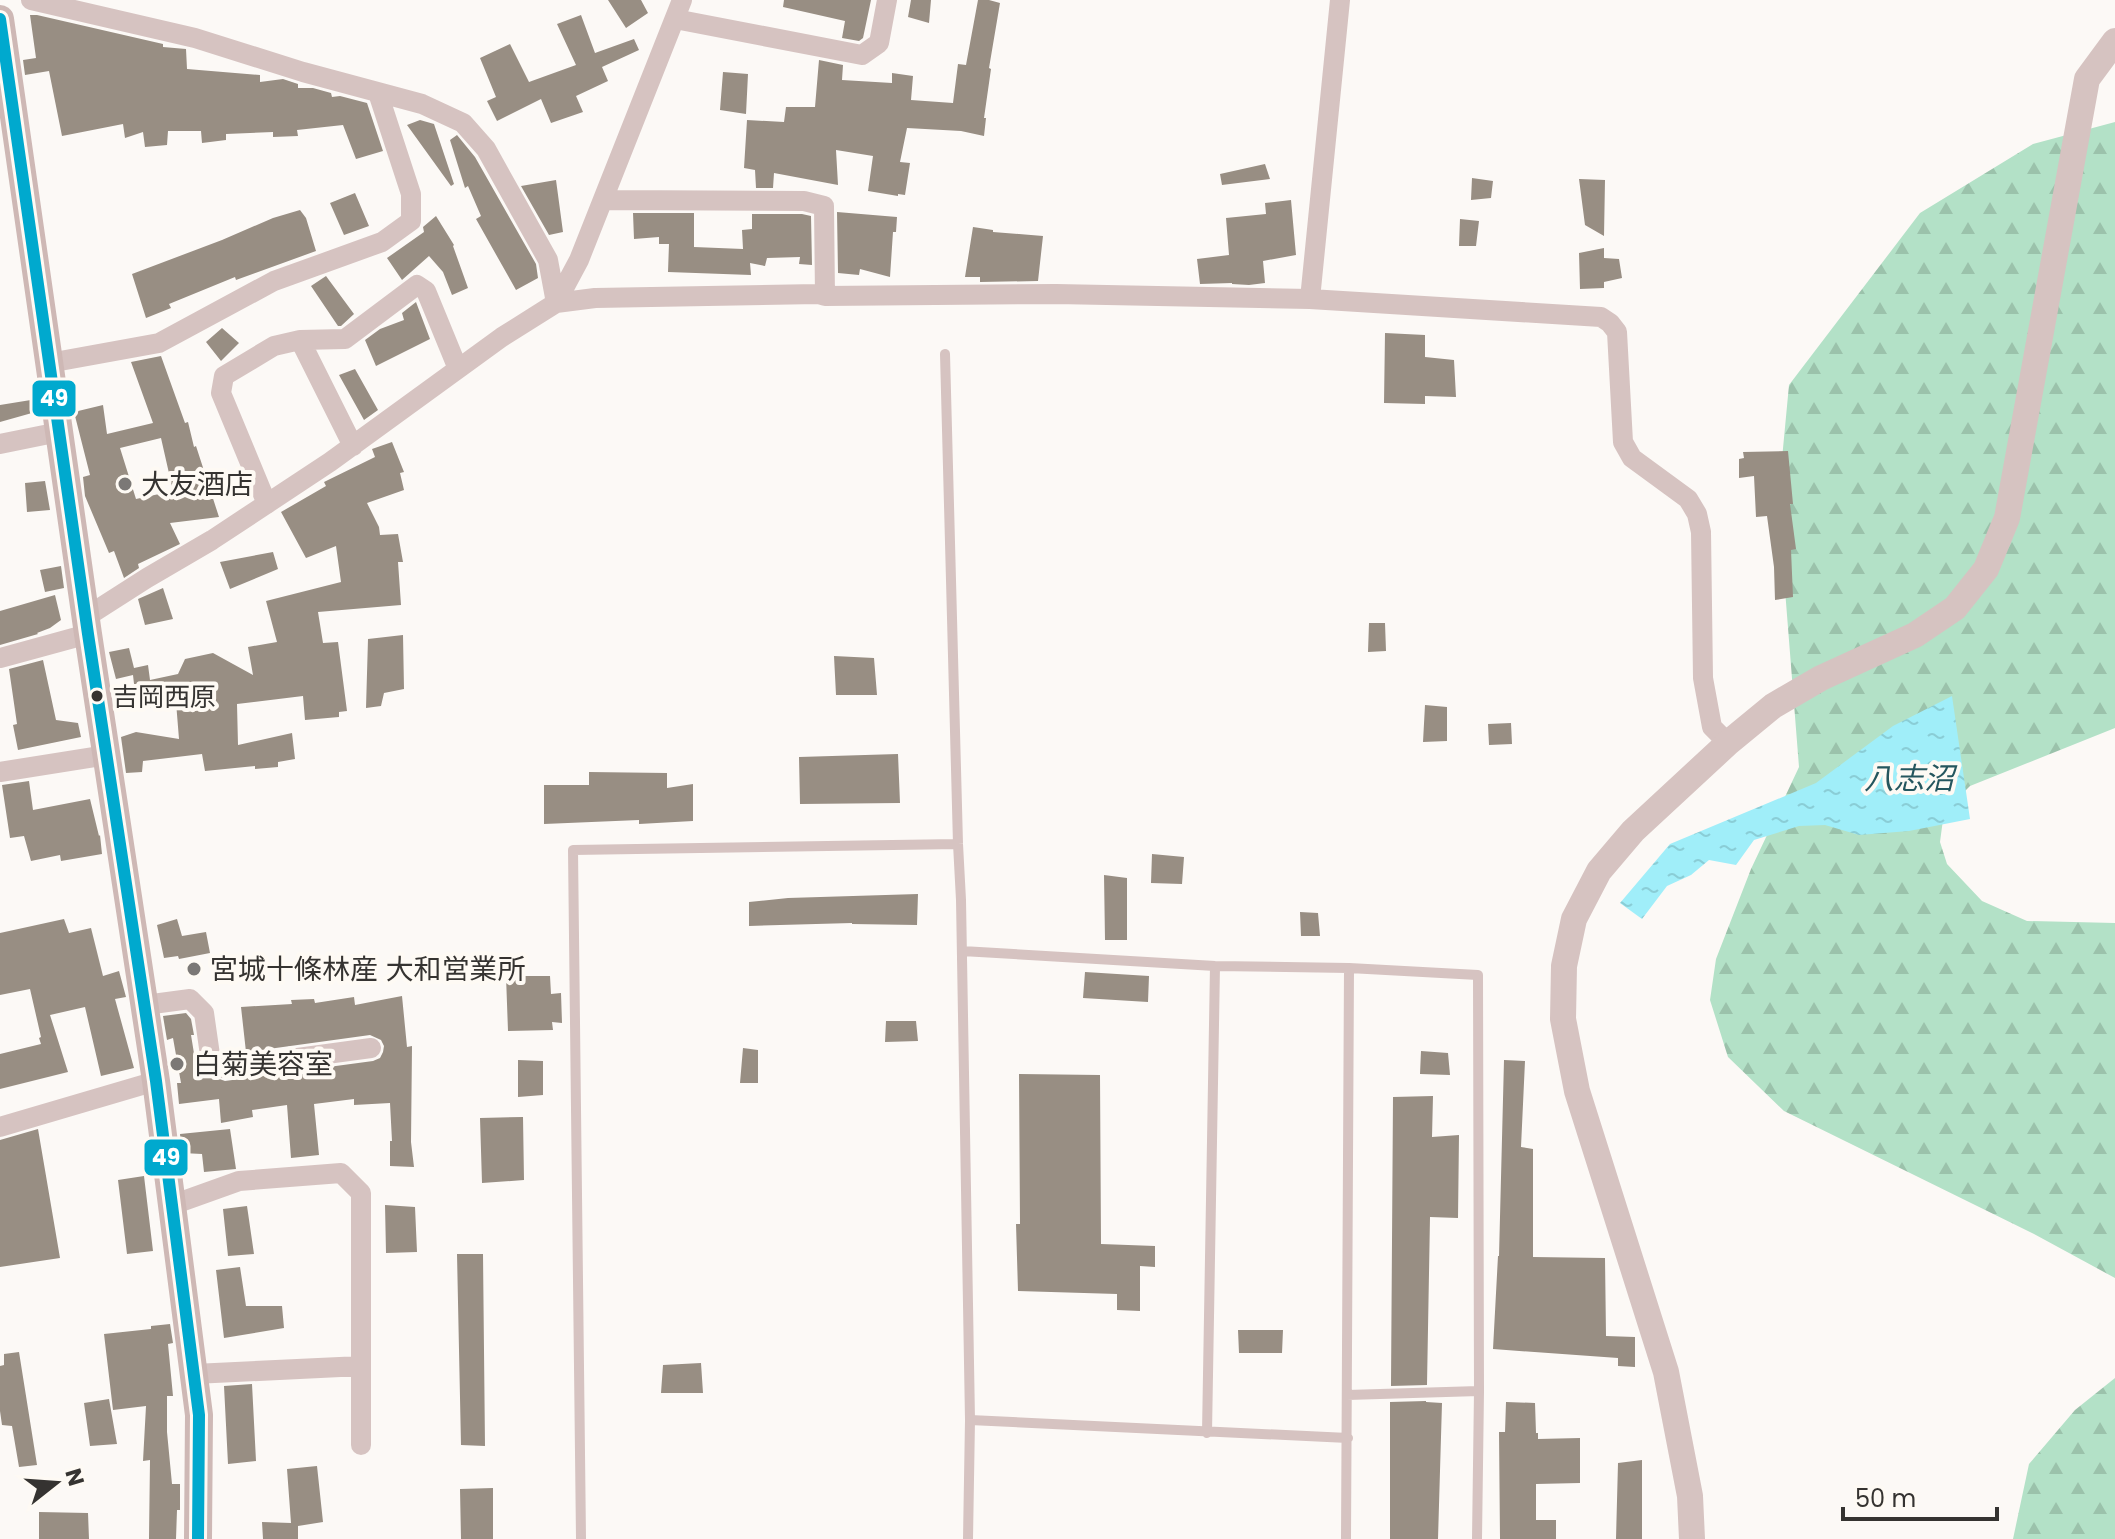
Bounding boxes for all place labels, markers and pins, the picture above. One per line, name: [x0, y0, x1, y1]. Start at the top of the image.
place label: 大友酒店: [141, 465, 253, 504]
marker: 大友酒店: [116, 475, 134, 493]
place label: 吉岡西原: [112, 679, 216, 715]
marker: 吉岡西原: [89, 688, 105, 704]
place label: 宮城十條林産 大和営業所: [210, 950, 525, 989]
marker: 宮城十條林産 大和営業所: [185, 960, 203, 978]
place label: 白菊美容室: [193, 1045, 333, 1084]
marker: 白菊美容室: [168, 1055, 186, 1073]

